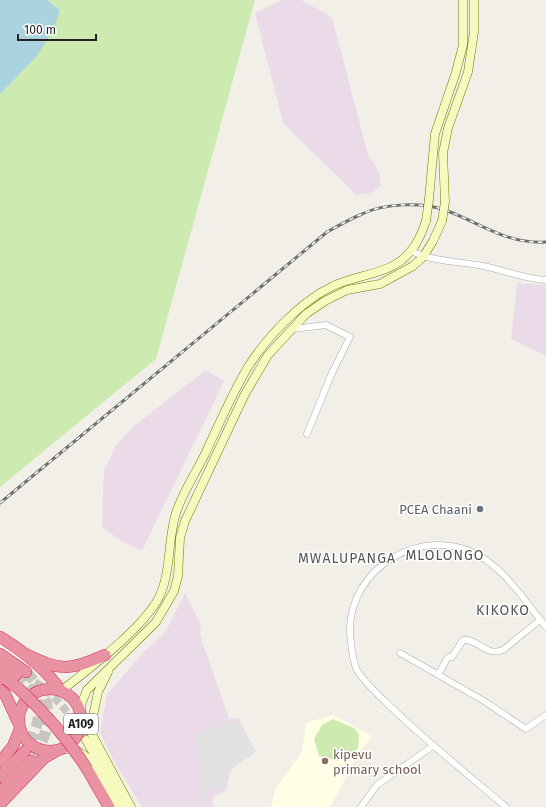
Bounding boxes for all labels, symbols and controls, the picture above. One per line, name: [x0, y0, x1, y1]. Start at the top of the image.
scale bar: [18, 16, 96, 42]
text: 100 m: [24, 23, 56, 37]
place label: PCEA Chaani: [399, 502, 472, 517]
marker: PCEA Chaani: [475, 504, 485, 514]
district label: MLOLONGO: [405, 547, 485, 564]
district label: MWALUPANGA: [298, 550, 396, 567]
district label: KIKOKO: [476, 602, 530, 619]
road number: A109: [64, 714, 98, 734]
place label: kipevu primary school: [333, 747, 422, 777]
marker: kipevu primary school: [320, 756, 330, 766]

